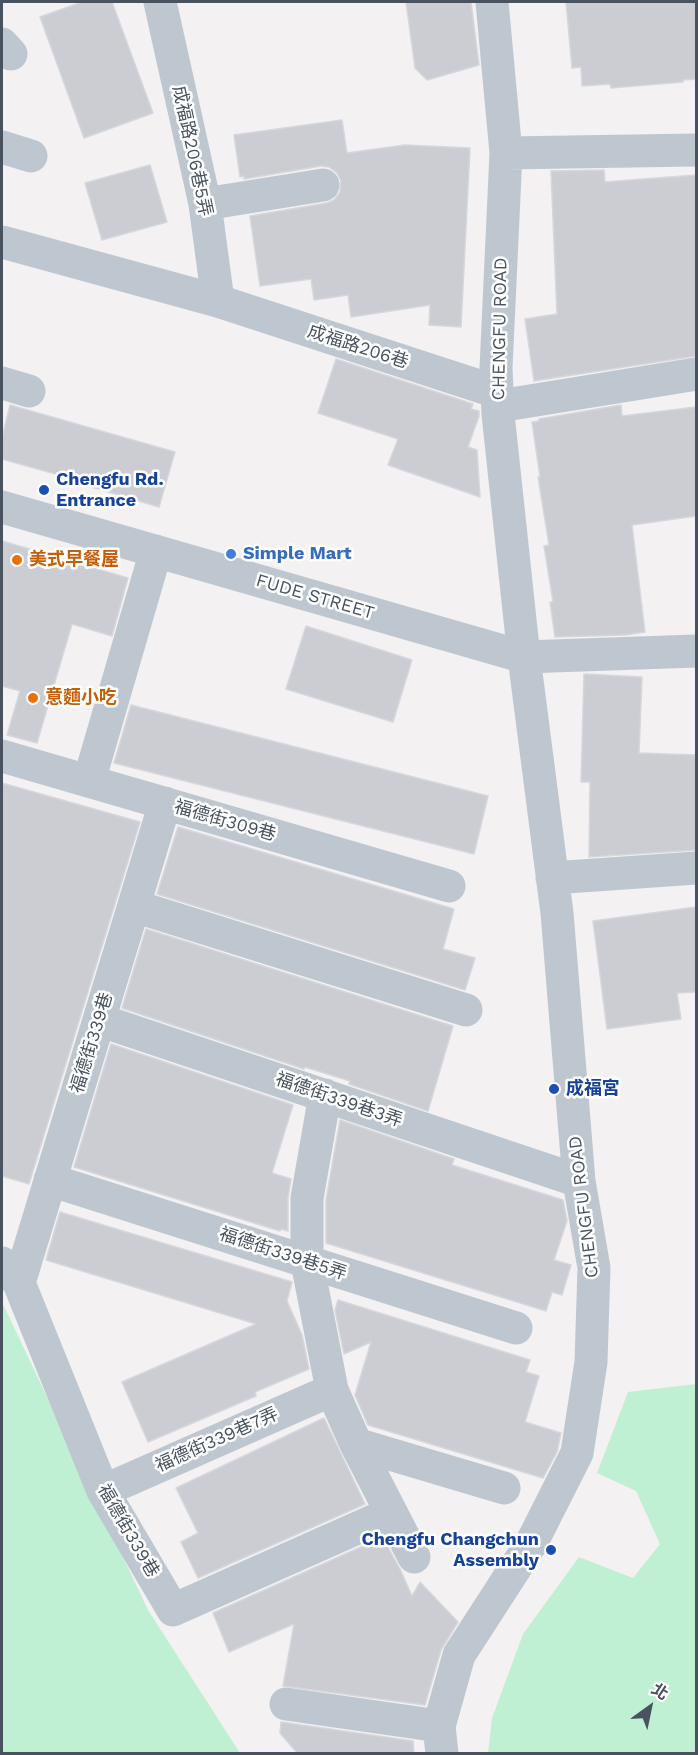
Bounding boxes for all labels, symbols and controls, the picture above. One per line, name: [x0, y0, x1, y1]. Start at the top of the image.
street label: 成福路206巷5弄: [168, 84, 216, 218]
street label: CHENGFU ROAD: [488, 257, 512, 401]
street label: 成福路206巷: [305, 321, 411, 373]
place label: Chengfu Rd. Entrance: [56, 469, 164, 512]
marker: Chengfu Rd. Entrance: [37, 483, 51, 497]
place label: Simple Mart: [243, 543, 352, 565]
marker: Simple Mart: [224, 547, 238, 561]
place label: 美式早餐屋: [29, 549, 119, 571]
marker: 美式早餐屋: [10, 553, 24, 567]
street label: FUDE STREET: [253, 570, 377, 624]
place label: 意麵小吃: [45, 687, 117, 709]
marker: 意麵小吃: [26, 691, 40, 705]
street label: 福德街309巷: [172, 796, 278, 846]
street label: 福德街339巷: [66, 990, 118, 1096]
street label: 福德街339巷3弄: [273, 1068, 405, 1132]
place label: 成福宮: [566, 1078, 620, 1100]
marker: 成福宮: [547, 1082, 561, 1096]
street label: CHENGFU ROAD: [565, 1135, 603, 1279]
street label: 福德街339巷5弄: [217, 1223, 349, 1285]
street label: 福德街339巷7弄: [152, 1403, 282, 1477]
street label: 福德街339巷: [93, 1481, 163, 1581]
place label: Chengfu Changchun Assembly: [361, 1529, 539, 1572]
marker: Chengfu Changchun Assembly: [544, 1543, 558, 1557]
north arrow: [620, 1677, 680, 1737]
text: 北: [648, 1679, 672, 1704]

